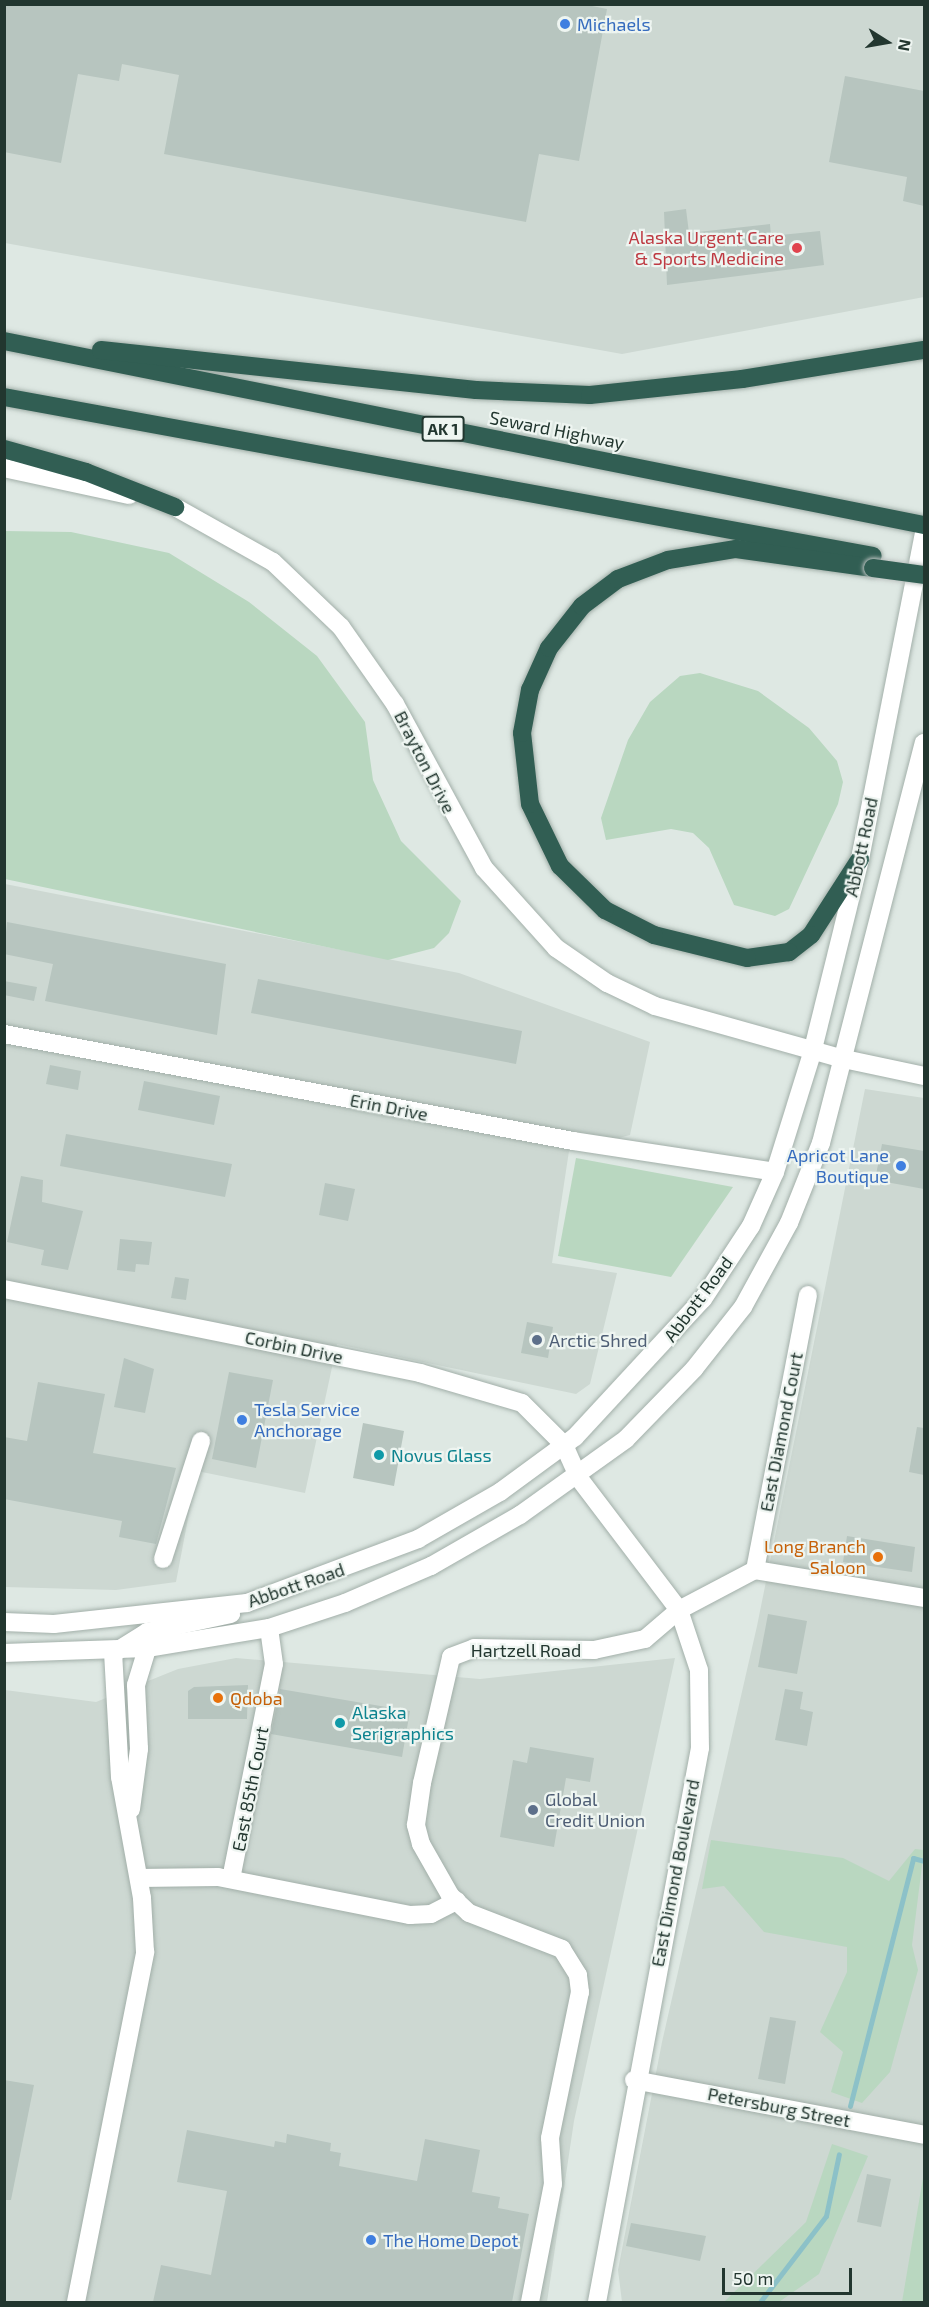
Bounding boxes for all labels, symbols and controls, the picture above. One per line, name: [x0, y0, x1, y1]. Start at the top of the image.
north arrow: [857, 12, 917, 72]
place label: Michaels: [577, 13, 651, 35]
marker: Michaels: [558, 17, 572, 31]
text: N: [895, 38, 916, 53]
place label: Alaska Urgent Care & Sports Medicine: [628, 227, 784, 270]
marker: Alaska Urgent Care & Sports Medicine: [788, 239, 806, 257]
street label: Seward Highway: [488, 406, 626, 454]
road number: AK 1: [420, 416, 466, 442]
street label: Brayton Drive: [390, 707, 460, 817]
street label: Abbott Road: [840, 795, 882, 899]
street label: Erin Drive: [348, 1089, 430, 1125]
place label: Apricot Lane Boutique: [787, 1145, 889, 1188]
marker: Apricot Lane Boutique: [894, 1159, 908, 1173]
street label: Abbott Road: [659, 1252, 737, 1346]
street label: Corbin Drive: [243, 1326, 345, 1368]
place label: Arctic Shred: [549, 1329, 648, 1351]
marker: Arctic Shred: [530, 1333, 544, 1347]
street label: East Diamond Court: [755, 1350, 807, 1514]
place label: Tesla Service Anchorage: [254, 1399, 360, 1442]
marker: Tesla Service Anchorage: [235, 1413, 249, 1427]
place label: Novus Glass: [391, 1444, 492, 1466]
marker: Novus Glass: [372, 1448, 386, 1462]
place label: Long Branch Saloon: [764, 1536, 866, 1578]
marker: Long Branch Saloon: [871, 1550, 885, 1564]
street label: Abbott Road: [245, 1558, 347, 1612]
street label: Hartzell Road: [471, 1639, 581, 1661]
place label: Qdoba: [230, 1687, 283, 1709]
marker: Qdoba: [211, 1691, 225, 1705]
place label: Alaska Serigraphics: [352, 1702, 454, 1744]
marker: Alaska Serigraphics: [333, 1716, 347, 1730]
street label: East 85th Court: [227, 1725, 273, 1853]
street label: East Dimond Boulevard: [646, 1777, 704, 1969]
place label: Global Credit Union: [545, 1789, 645, 1832]
marker: Global Credit Union: [526, 1803, 540, 1817]
street label: Petersburg Street: [706, 2083, 852, 2131]
place label: The Home Depot: [383, 2229, 518, 2251]
marker: The Home Depot: [364, 2233, 378, 2247]
scale bar: [725, 2256, 856, 2294]
text: 50 m: [733, 2267, 773, 2289]

